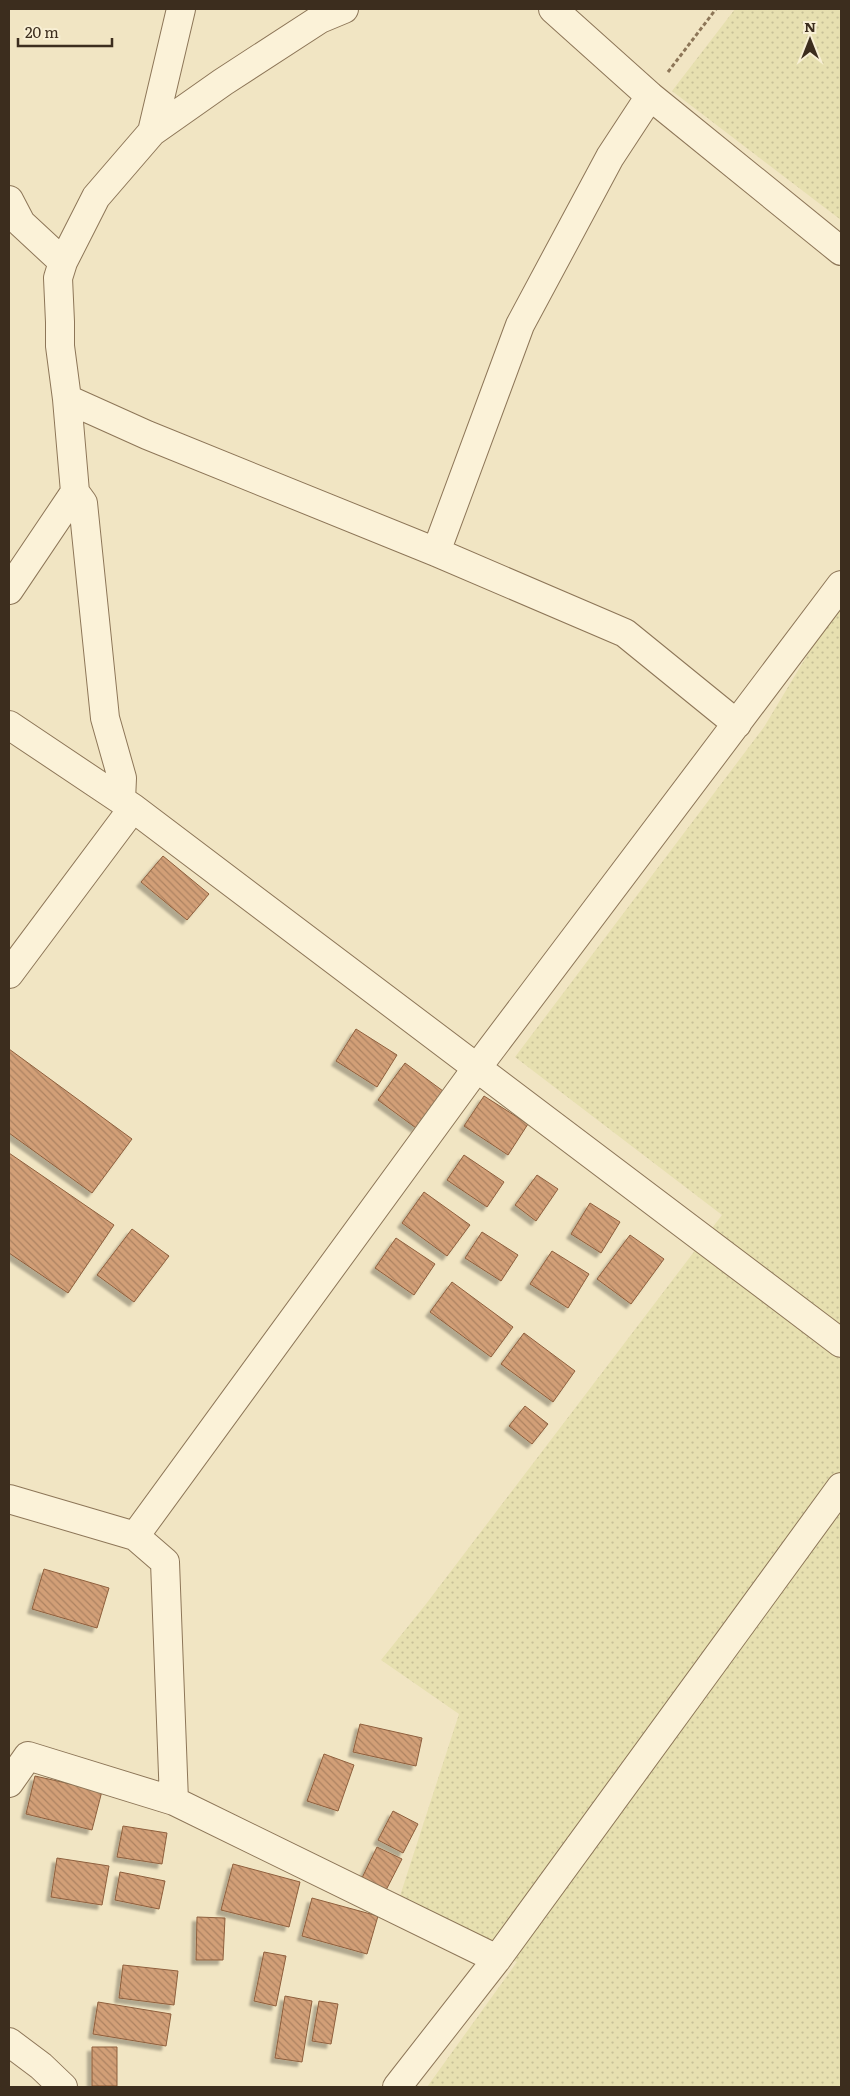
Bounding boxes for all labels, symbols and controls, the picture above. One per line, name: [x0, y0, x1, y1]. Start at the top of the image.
scale bar: [18, 15, 111, 47]
north arrow: [785, 15, 835, 65]
text: N: [804, 16, 816, 36]
text: 20 m: [25, 20, 59, 43]

